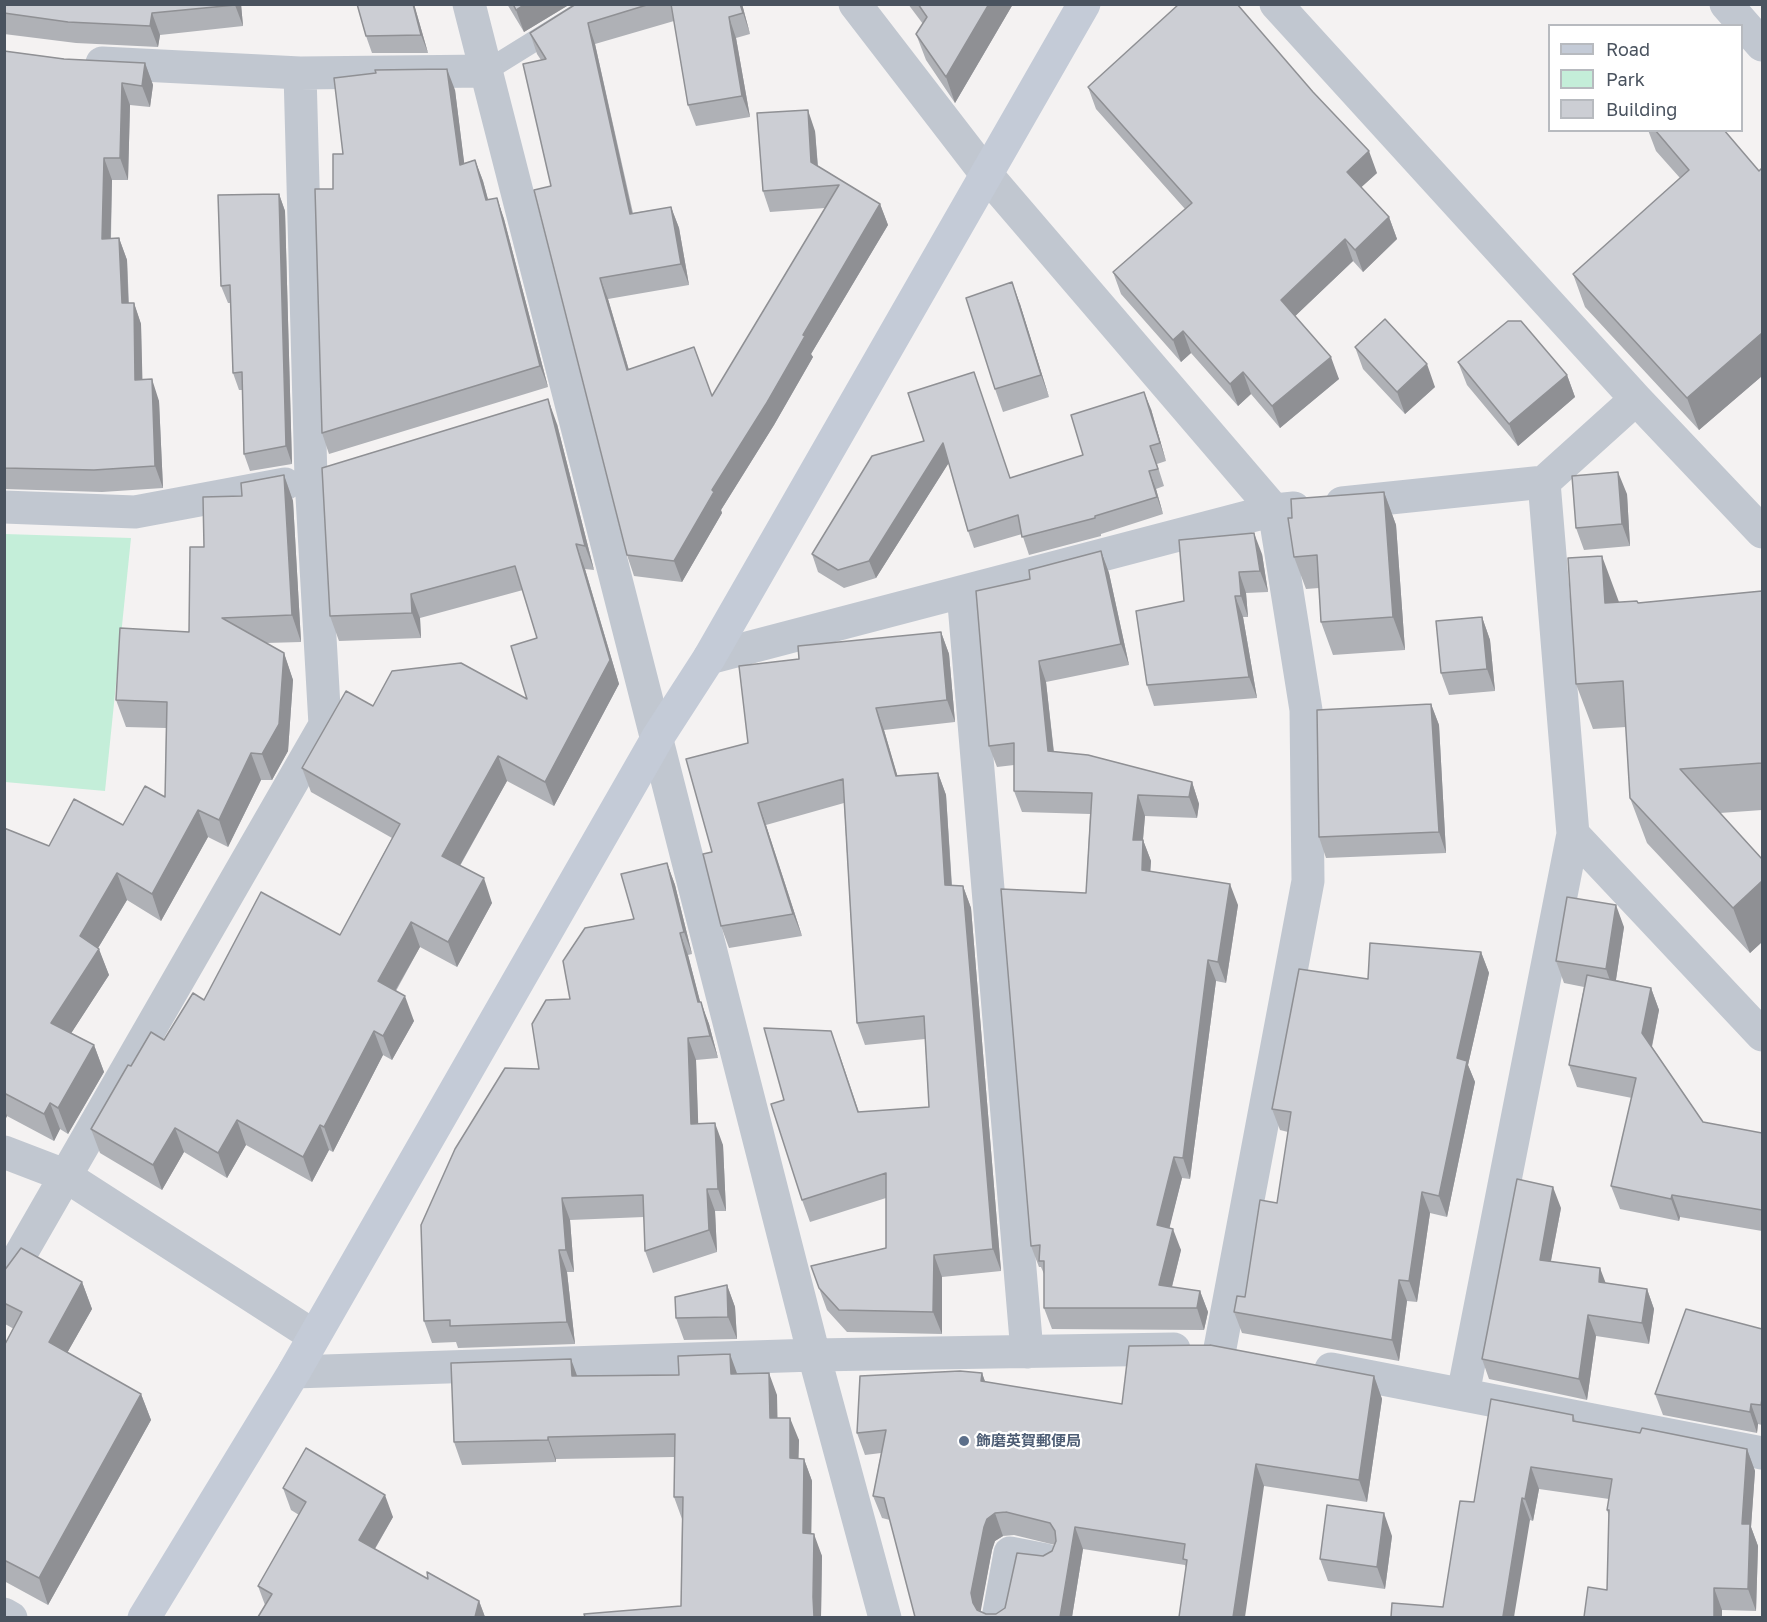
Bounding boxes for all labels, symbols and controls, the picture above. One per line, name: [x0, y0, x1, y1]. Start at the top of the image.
legend: [1548, 24, 1743, 132]
text: Road: [1606, 38, 1650, 60]
text: Park: [1606, 68, 1645, 90]
text: Building: [1606, 98, 1677, 120]
place label: 飾磨英賀郵便局: [976, 1432, 1081, 1450]
marker: 飾磨英賀郵便局: [957, 1434, 971, 1448]

